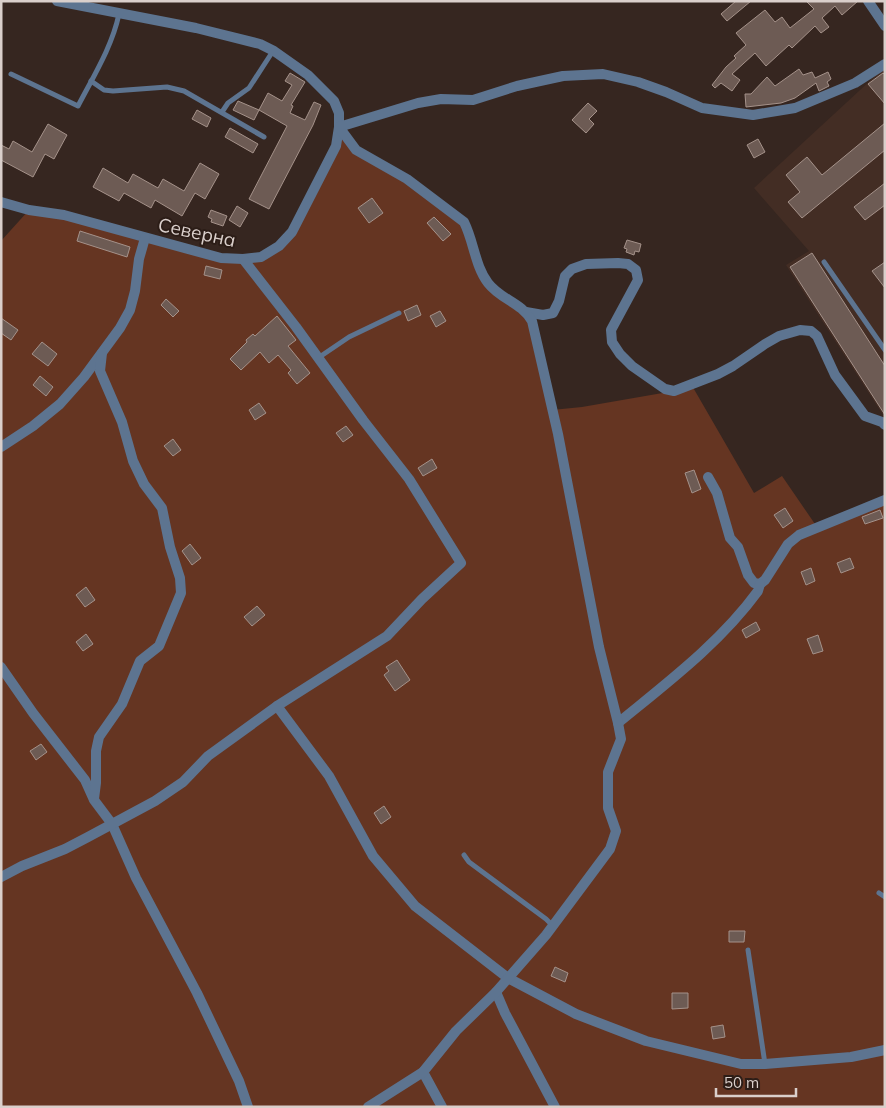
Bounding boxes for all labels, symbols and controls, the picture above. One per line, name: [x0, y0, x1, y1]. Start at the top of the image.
street label: Северна: [156, 212, 238, 252]
scale bar: [716, 1066, 796, 1098]
text: 50 m: [724, 1073, 759, 1092]

